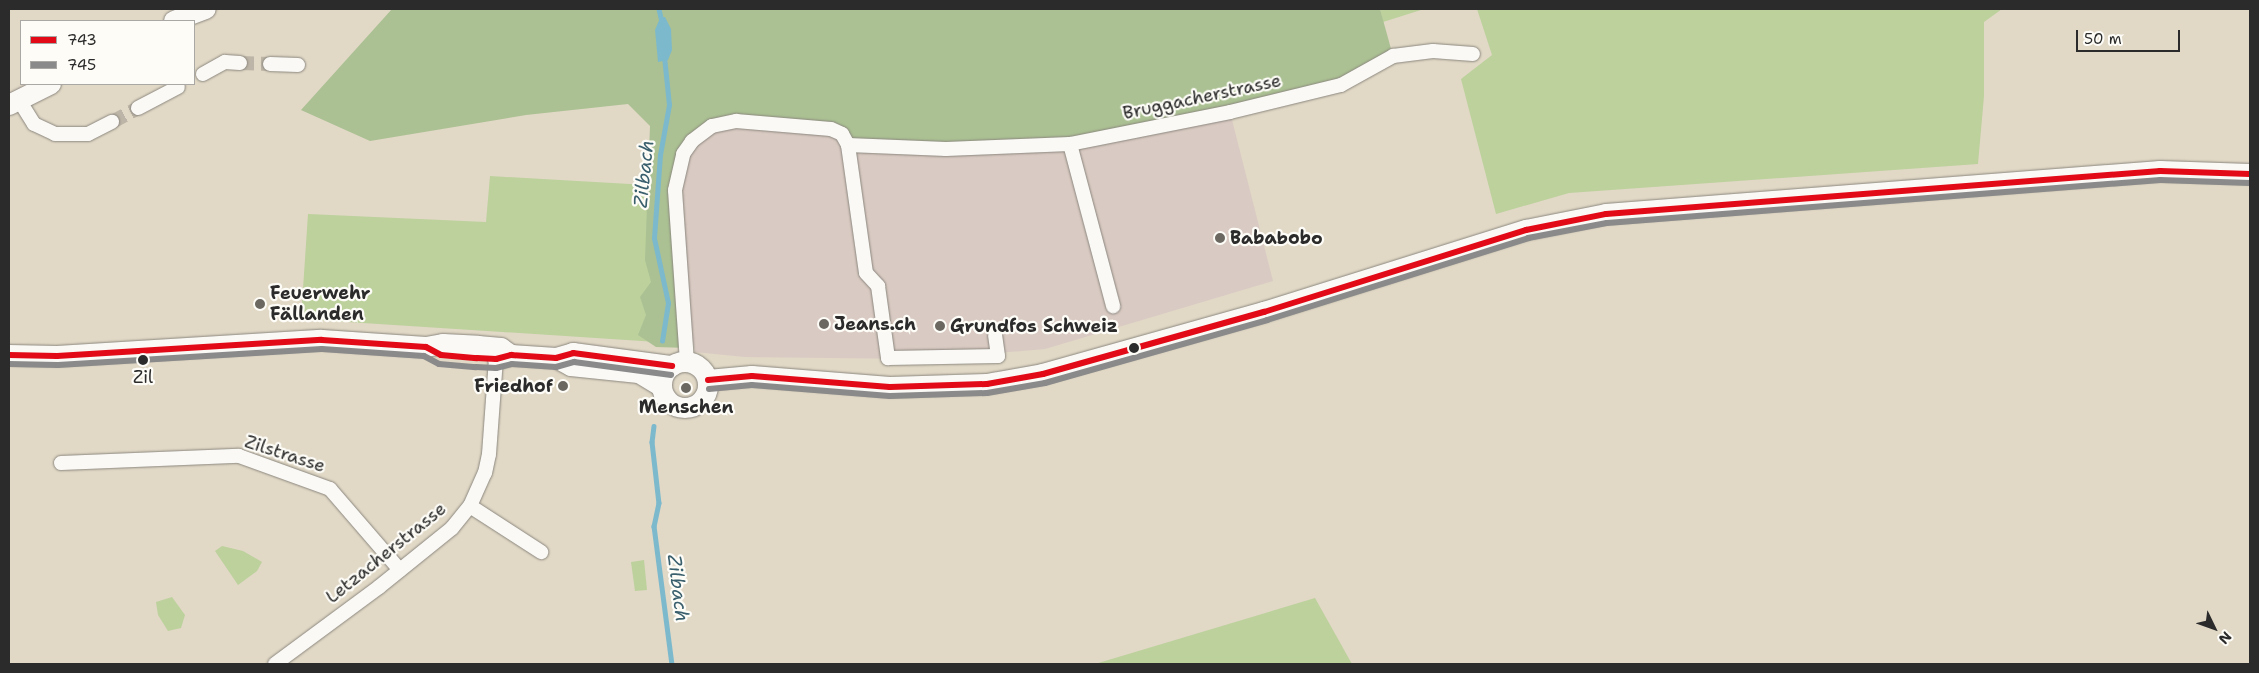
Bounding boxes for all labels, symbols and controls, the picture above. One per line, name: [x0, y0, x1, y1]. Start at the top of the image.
legend: [20, 20, 195, 85]
scale bar: [2079, 20, 2183, 52]
text: 50 m: [2084, 29, 2122, 49]
text: 743: [67, 30, 97, 50]
text: 745: [67, 55, 96, 75]
street label: Bruggacherstrasse: [1121, 70, 1283, 124]
water label: Zilbach: [629, 139, 659, 209]
place label: Bababobo: [1230, 227, 1323, 249]
marker: Bababobo: [1214, 232, 1226, 244]
place label: Feuerwehr Fällanden: [270, 283, 370, 326]
marker: Feuerwehr Fällanden: [254, 298, 266, 310]
place label: Jeans.ch: [834, 313, 916, 335]
place label: Grundfos Schweiz: [950, 315, 1118, 337]
marker: Jeans.ch: [818, 318, 830, 330]
marker: Grundfos Schweiz: [934, 320, 946, 332]
unlabelled marker: [1129, 343, 1139, 353]
marker: Zil: [138, 355, 148, 365]
place label: Zil: [133, 368, 153, 388]
place label: Friedhof: [474, 375, 553, 397]
marker: Friedhof: [557, 380, 569, 392]
marker: Menschen: [680, 382, 692, 394]
place label: Menschen: [639, 396, 733, 418]
street label: Zilstrasse: [242, 431, 328, 477]
street label: Letzacherstrasse: [322, 498, 450, 608]
water label: Zilbach: [663, 553, 693, 623]
north arrow: [2189, 603, 2239, 653]
text: N: [2215, 628, 2236, 648]

